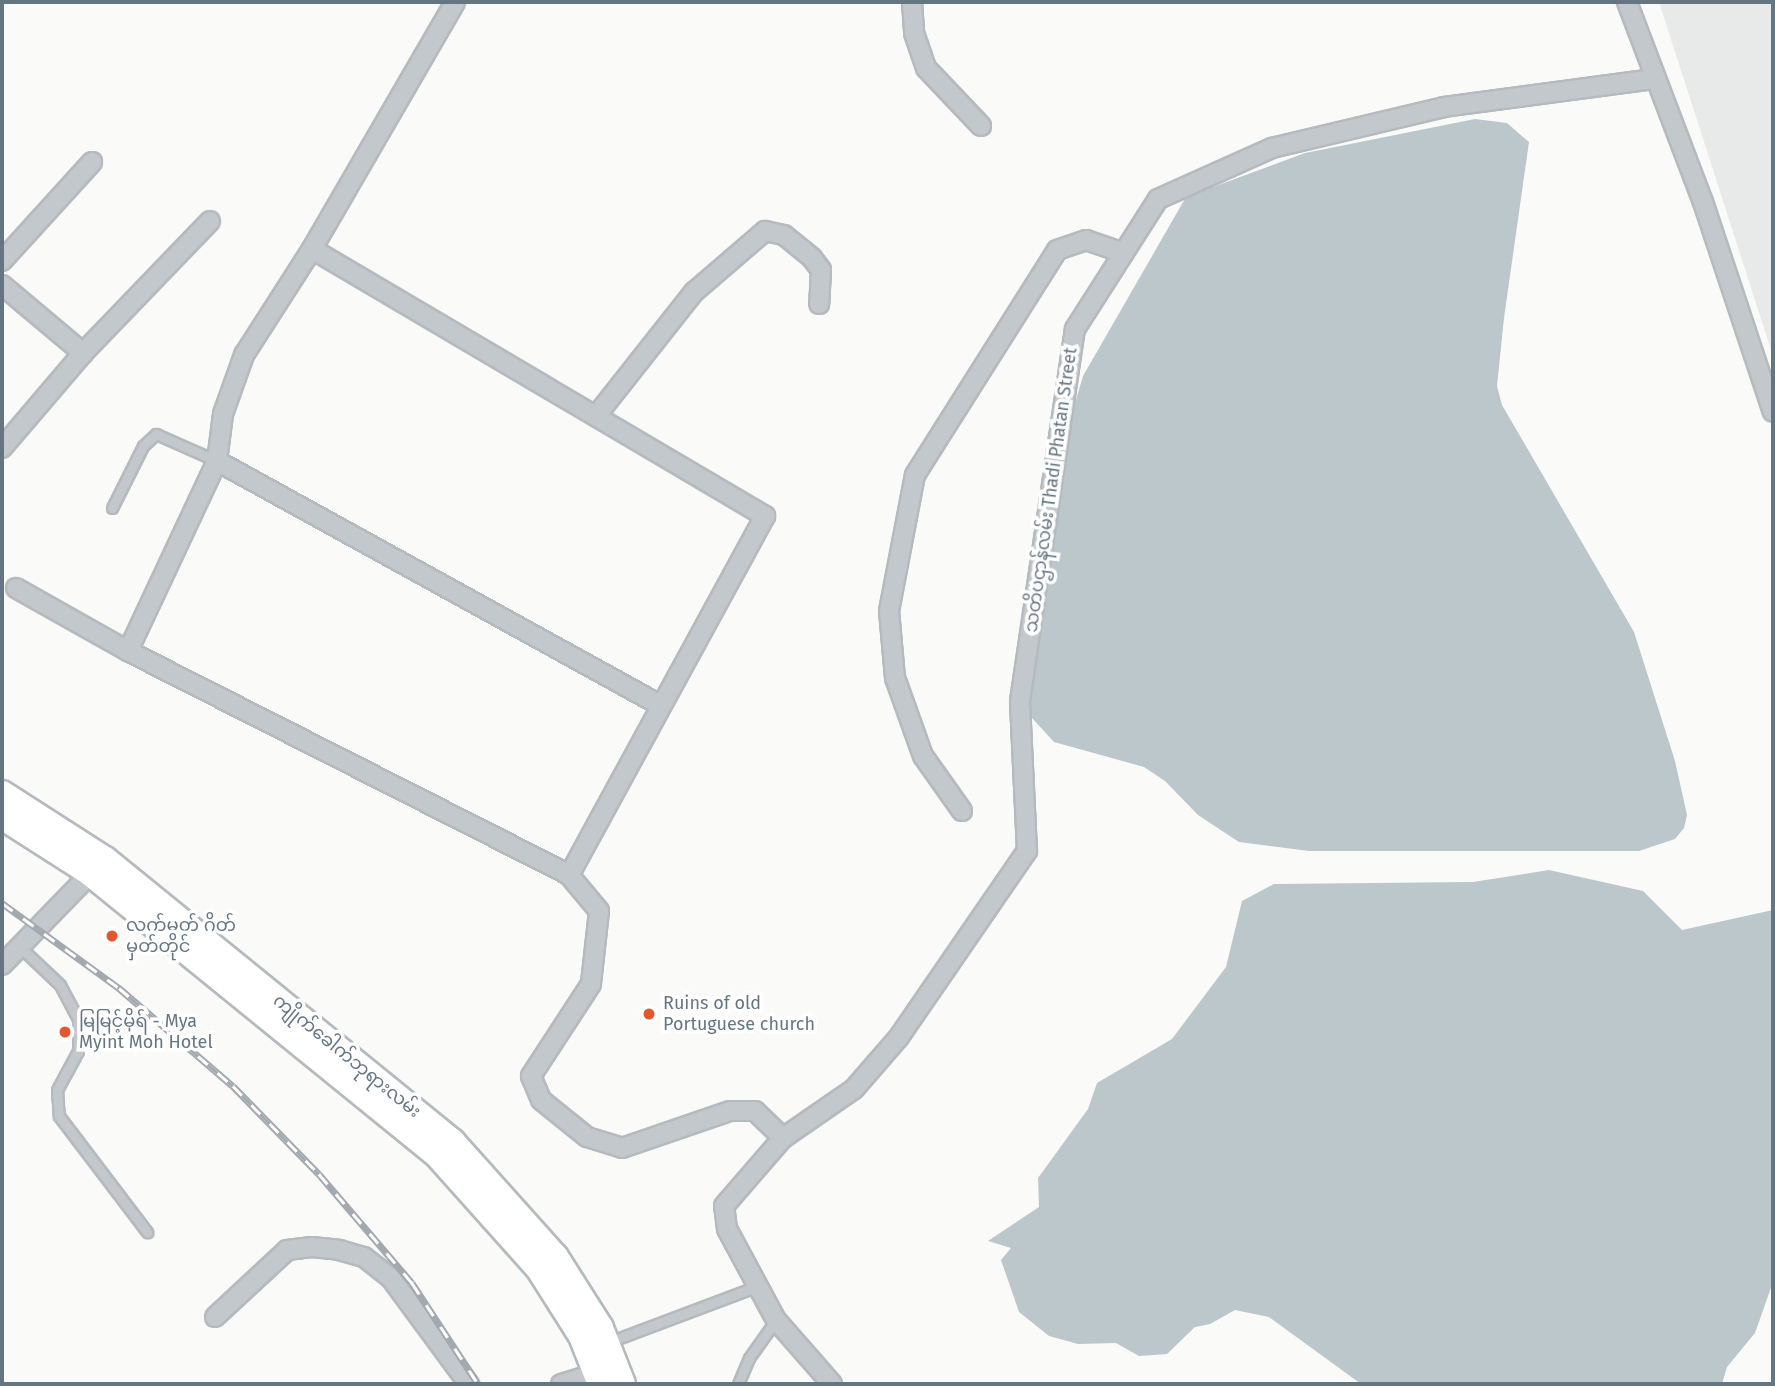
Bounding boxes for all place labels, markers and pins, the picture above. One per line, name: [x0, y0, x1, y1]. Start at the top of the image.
place label: လက်မှတ် ဂိတ် မှတ်တိုင်: [126, 915, 236, 958]
marker: လက်မှတ် ဂိတ် မှတ်တိုင်: [104, 928, 120, 944]
place label: Ruins of old Portuguese church: [663, 993, 815, 1036]
marker: Ruins of old Portuguese church: [641, 1006, 657, 1022]
place label: မြမြင့်မိုရ် - Mya Myint Moh Hotel: [79, 1011, 213, 1054]
marker: မြမြင့်မိုရ် - Mya Myint Moh Hotel: [57, 1024, 73, 1040]

